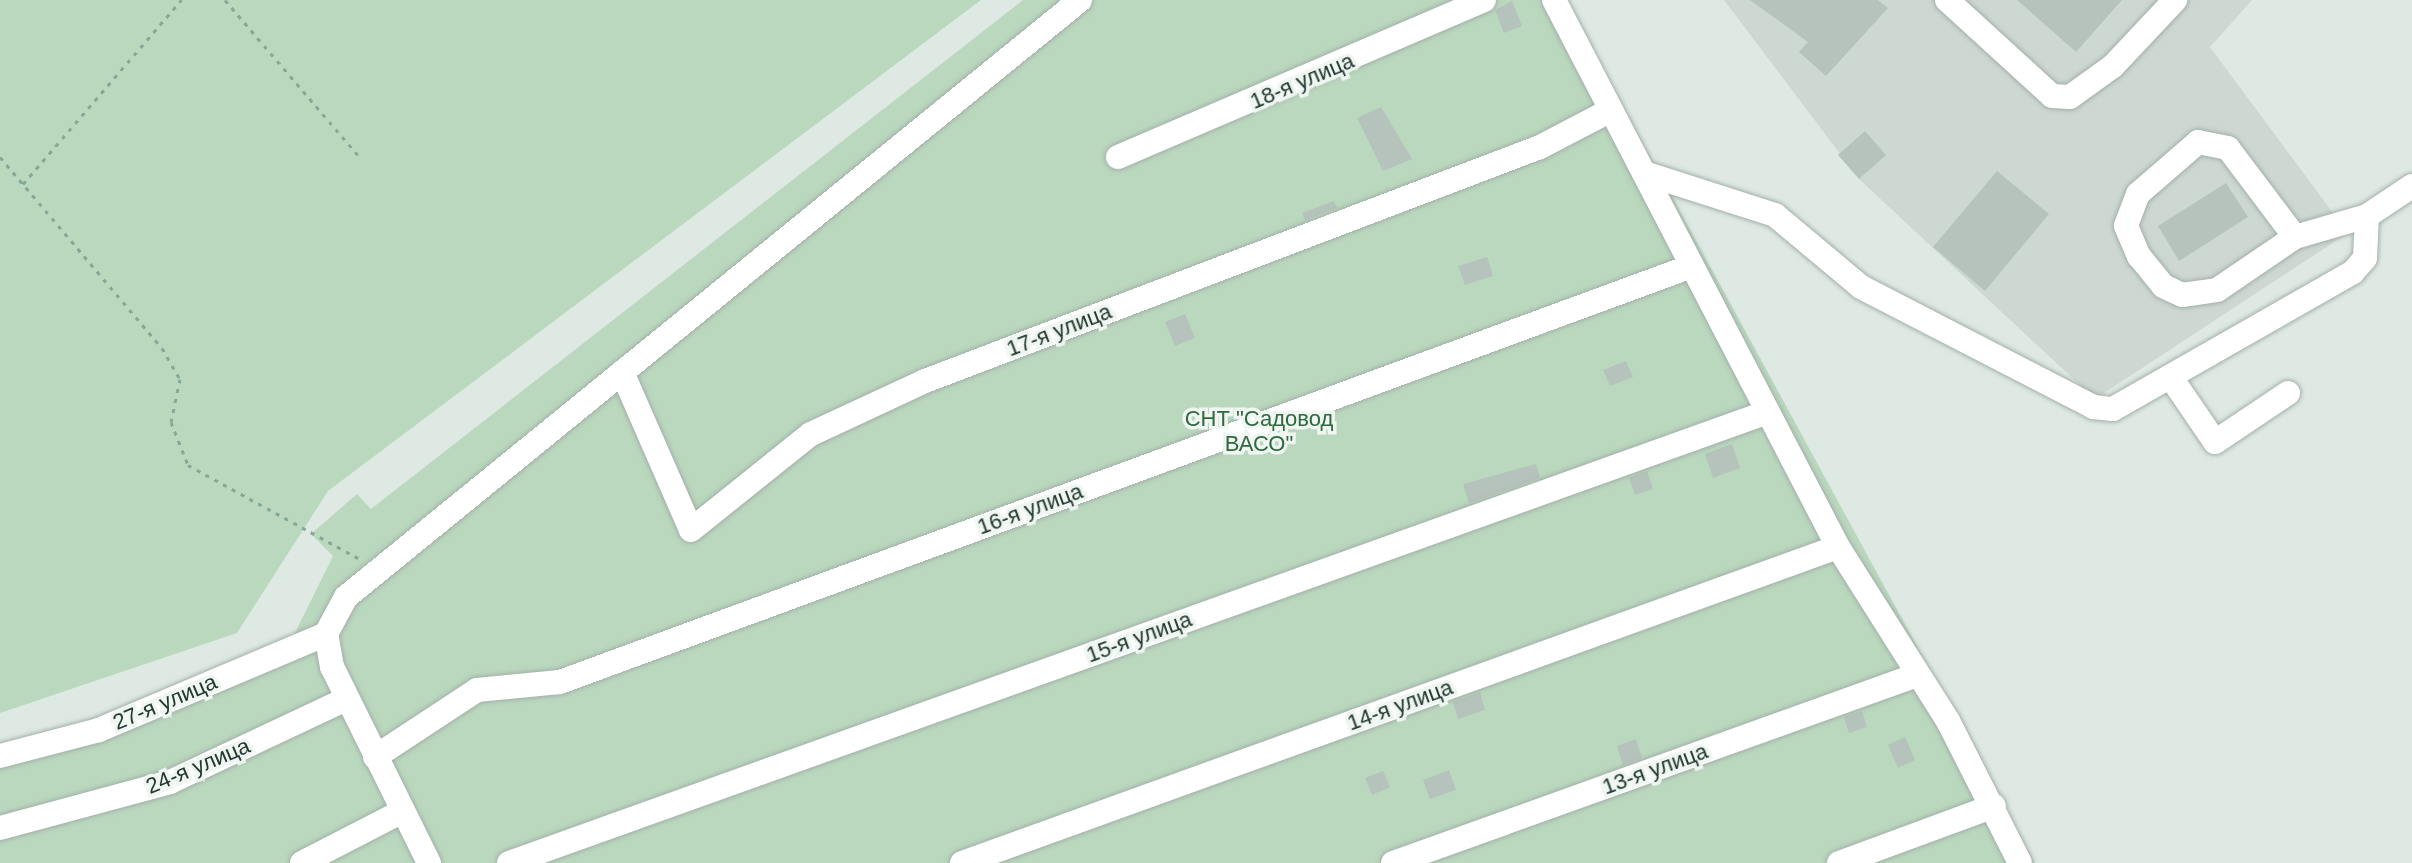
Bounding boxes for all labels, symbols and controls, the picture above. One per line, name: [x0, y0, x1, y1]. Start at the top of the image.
street label: 18-я улица: [1246, 47, 1358, 115]
street label: 17-я улица: [1003, 298, 1115, 362]
park label: СНТ "Садовод ВАСО": [1185, 405, 1333, 456]
street label: 16-я улица: [974, 478, 1086, 540]
street label: 15-я улица: [1083, 606, 1195, 668]
street label: 27-я улица: [109, 668, 221, 736]
street label: 14-я улица: [1344, 674, 1456, 736]
street label: 24-я улица: [142, 732, 254, 800]
street label: 13-я улица: [1599, 738, 1711, 800]

